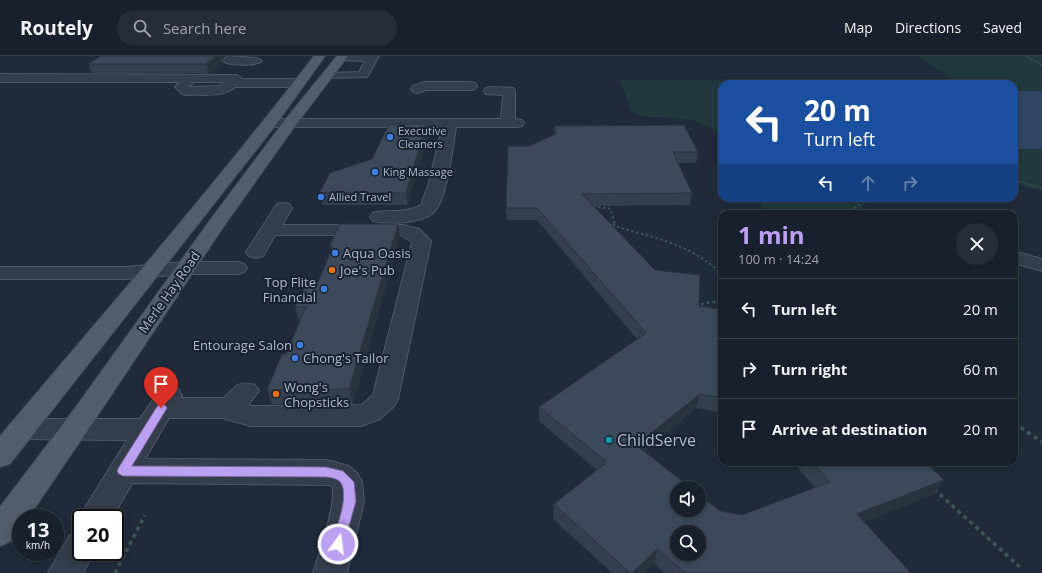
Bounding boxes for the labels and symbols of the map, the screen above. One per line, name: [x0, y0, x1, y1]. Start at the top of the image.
place label: Executive Cleaners: [398, 123, 446, 151]
marker: Executive Cleaners: [385, 132, 395, 142]
place label: King Massage: [383, 164, 453, 179]
marker: King Massage: [370, 167, 380, 177]
place label: Allied Travel: [329, 189, 391, 204]
marker: Allied Travel: [316, 192, 326, 202]
place label: Aqua Oasis: [343, 244, 411, 262]
street label: Merle Hay Road: [134, 248, 204, 336]
marker: Aqua Oasis: [330, 248, 340, 258]
place label: Joe's Pub: [338, 261, 395, 279]
marker: Joe's Pub: [327, 265, 337, 275]
place label: Top Flite Financial: [263, 273, 316, 306]
marker: Top Flite Financial: [319, 284, 329, 294]
place label: Entourage Salon: [193, 336, 292, 354]
marker: Entourage Salon: [295, 340, 305, 350]
place label: Chong's Tailor: [303, 349, 389, 367]
marker: Chong's Tailor: [290, 353, 300, 363]
pin: [144, 367, 178, 408]
place label: Wong's Chopsticks: [284, 378, 349, 411]
marker: Wong's Chopsticks: [271, 389, 281, 399]
place label: ChildServe: [617, 429, 696, 451]
marker: ChildServe: [604, 435, 614, 445]
speed limit sign: 20: [72, 509, 124, 561]
position arrow: [317, 523, 359, 565]

